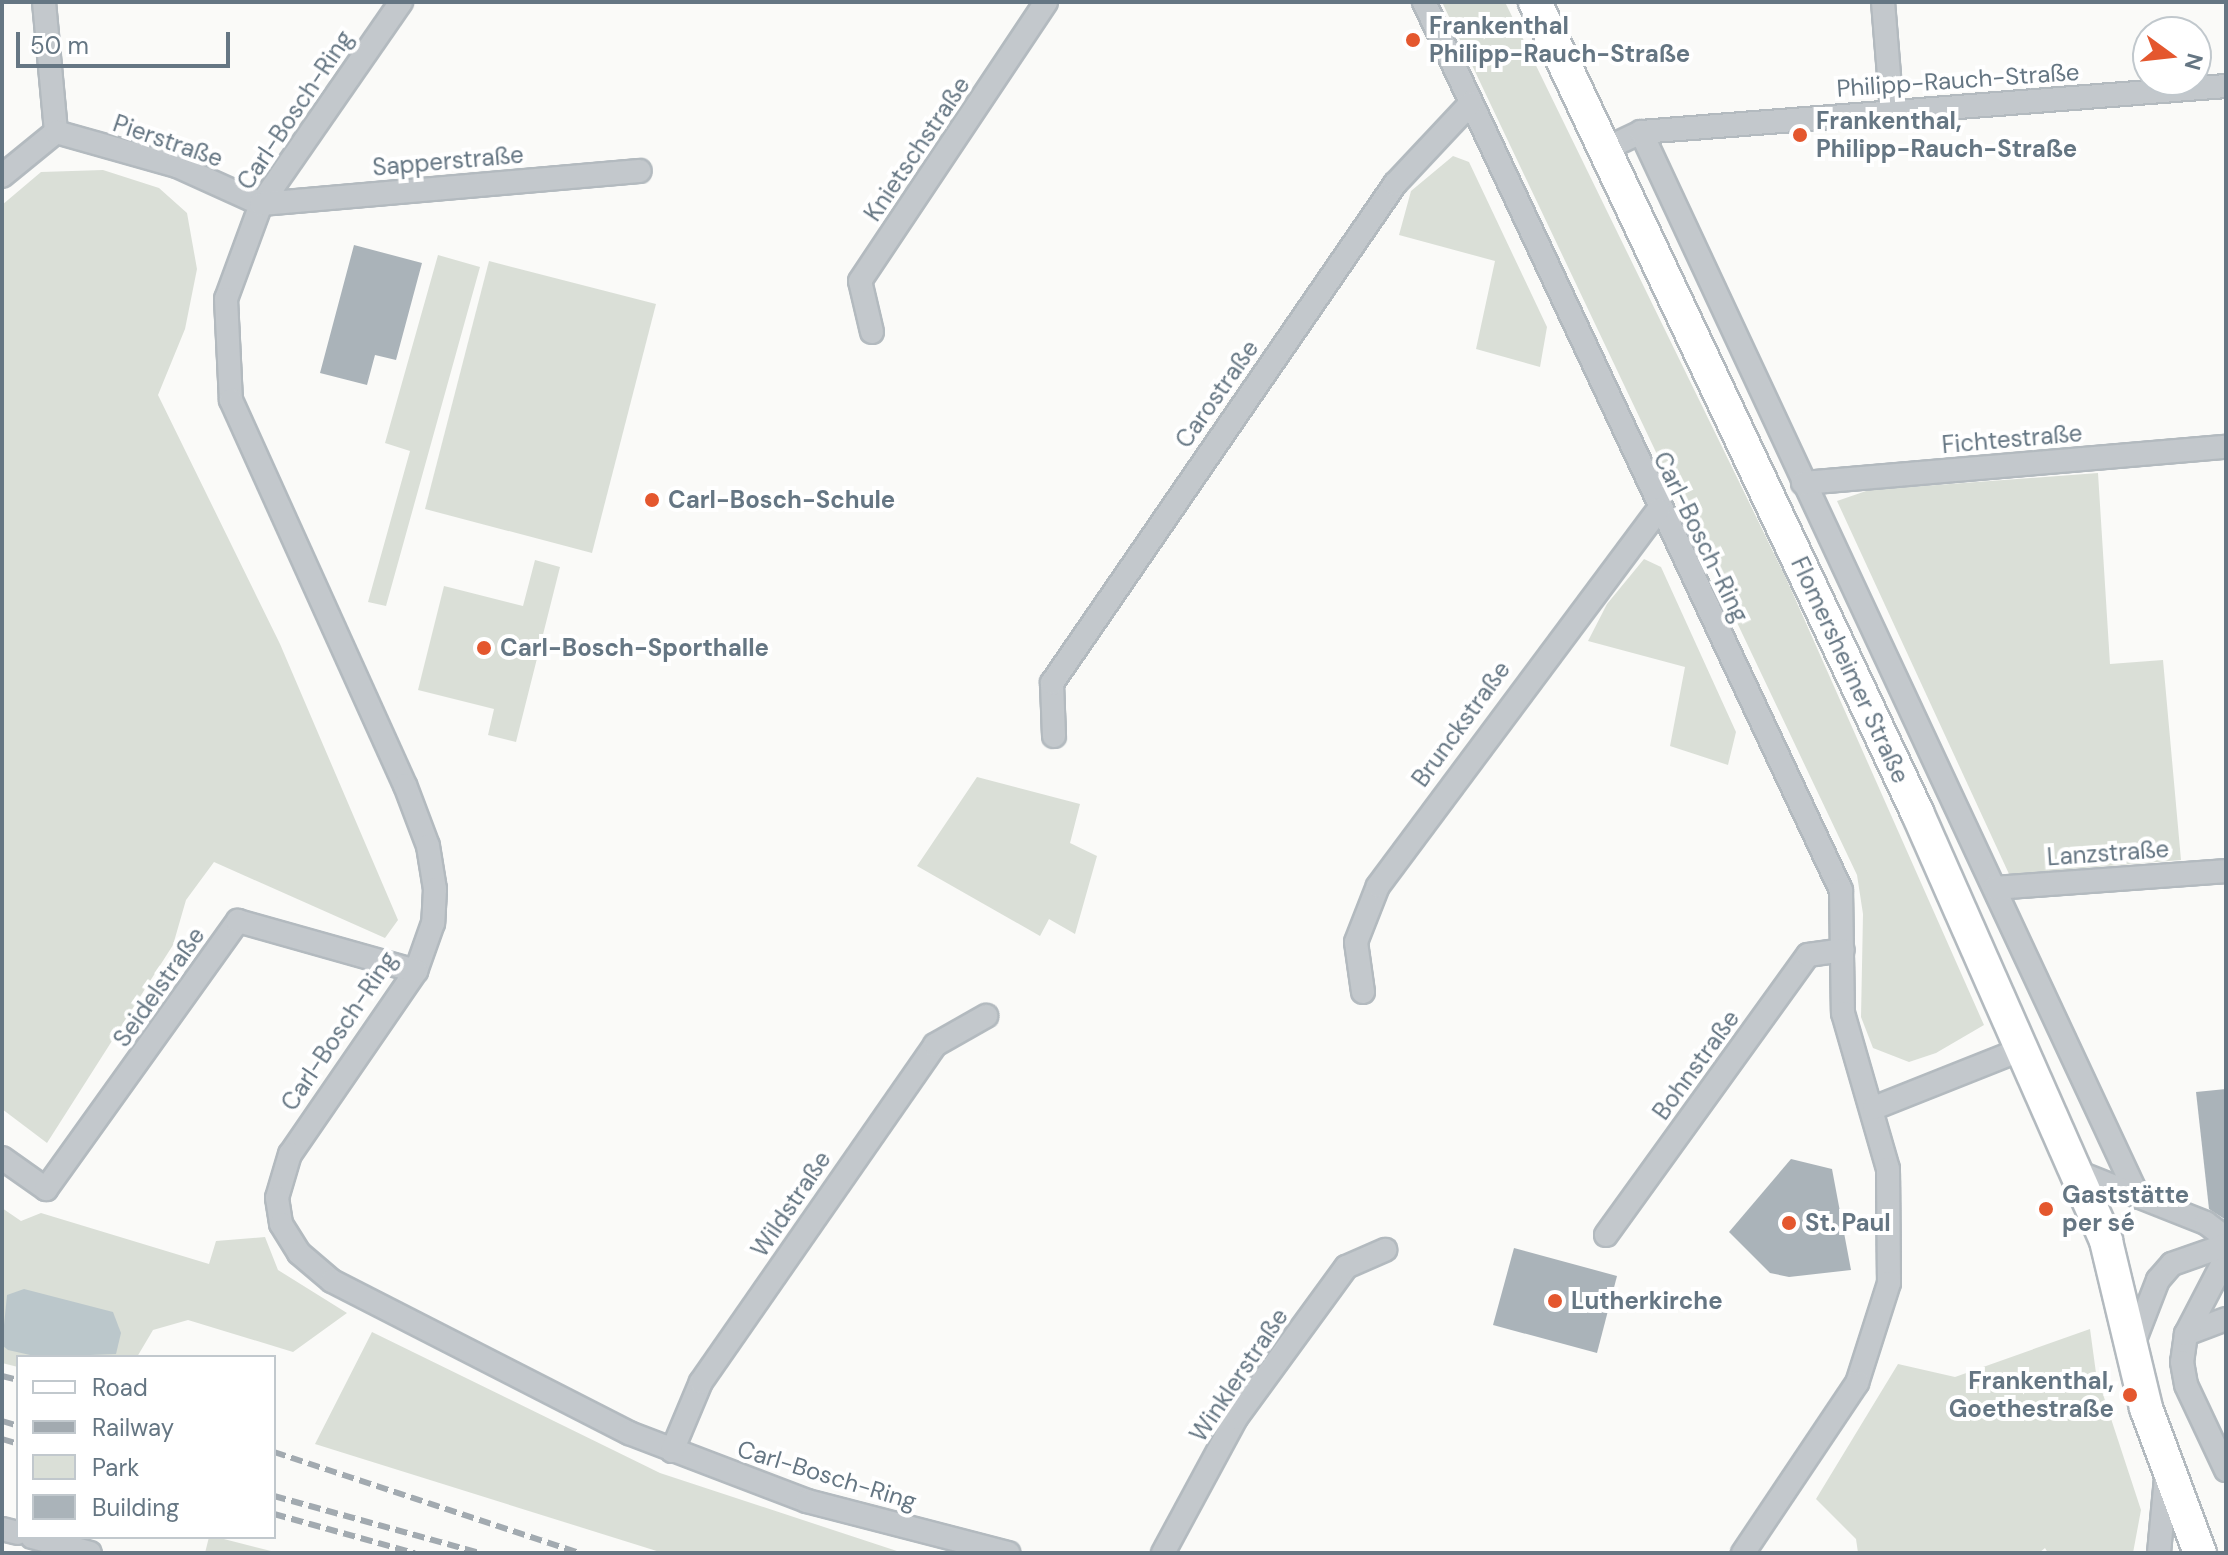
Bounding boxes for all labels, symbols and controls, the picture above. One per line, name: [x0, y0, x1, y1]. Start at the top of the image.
place label: Frankenthal Philipp-Rauch-Straße: [1429, 12, 1690, 68]
scale bar: [20, 16, 234, 66]
north arrow: [2132, 16, 2212, 96]
street label: Carl-Bosch-Ring: [231, 25, 359, 195]
text: 50 m: [30, 30, 89, 61]
marker: Frankenthal Philipp-Rauch-Straße: [1404, 31, 1422, 49]
text: N: [2178, 50, 2210, 73]
street label: Philipp-Rauch-Straße: [1836, 57, 2080, 103]
street label: Knietschstraße: [858, 71, 976, 227]
place label: Frankenthal, Philipp-Rauch-Straße: [1816, 107, 2077, 163]
street label: Pierstraße: [109, 109, 227, 173]
marker: Frankenthal, Philipp-Rauch-Straße: [1791, 126, 1809, 144]
street label: Sapperstraße: [371, 140, 525, 182]
street label: Carostraße: [1169, 335, 1265, 453]
street label: Fichtestraße: [1941, 419, 2083, 459]
street label: Carl-Bosch-Ring: [1647, 447, 1755, 627]
place label: Carl-Bosch-Schule: [668, 486, 895, 514]
marker: Carl-Bosch-Schule: [643, 491, 661, 509]
street label: Flomersheimer Straße: [1785, 552, 1915, 788]
place label: Carl-Bosch-Sporthalle: [500, 634, 769, 662]
marker: Carl-Bosch-Sporthalle: [475, 639, 493, 657]
street label: Brunckstraße: [1406, 656, 1516, 792]
street label: Lanzstraße: [2046, 834, 2170, 872]
street label: Seidelstraße: [107, 922, 211, 1052]
street label: Carl-Bosch-Ring: [275, 946, 403, 1116]
street label: Bohnstraße: [1647, 1005, 1745, 1125]
street label: Wildstraße: [745, 1146, 837, 1262]
place label: Gaststätte per sé: [2062, 1181, 2189, 1237]
marker: Gaststätte per sé: [2037, 1200, 2055, 1218]
place label: St. Paul: [1805, 1209, 1891, 1237]
marker: St. Paul: [1780, 1214, 1798, 1232]
place label: Lutherkirche: [1571, 1287, 1723, 1315]
marker: Lutherkirche: [1546, 1292, 1564, 1310]
street label: Winklerstraße: [1184, 1303, 1294, 1447]
legend: [16, 1355, 276, 1539]
place label: Frankenthal, Goethestraße: [1949, 1367, 2114, 1423]
text: Road: [92, 1372, 148, 1403]
marker: Frankenthal, Goethestraße: [2121, 1386, 2139, 1404]
text: Railway: [92, 1412, 174, 1443]
street label: Carl-Bosch-Ring: [734, 1434, 920, 1516]
text: Park: [92, 1452, 139, 1483]
text: Building: [92, 1492, 179, 1523]

